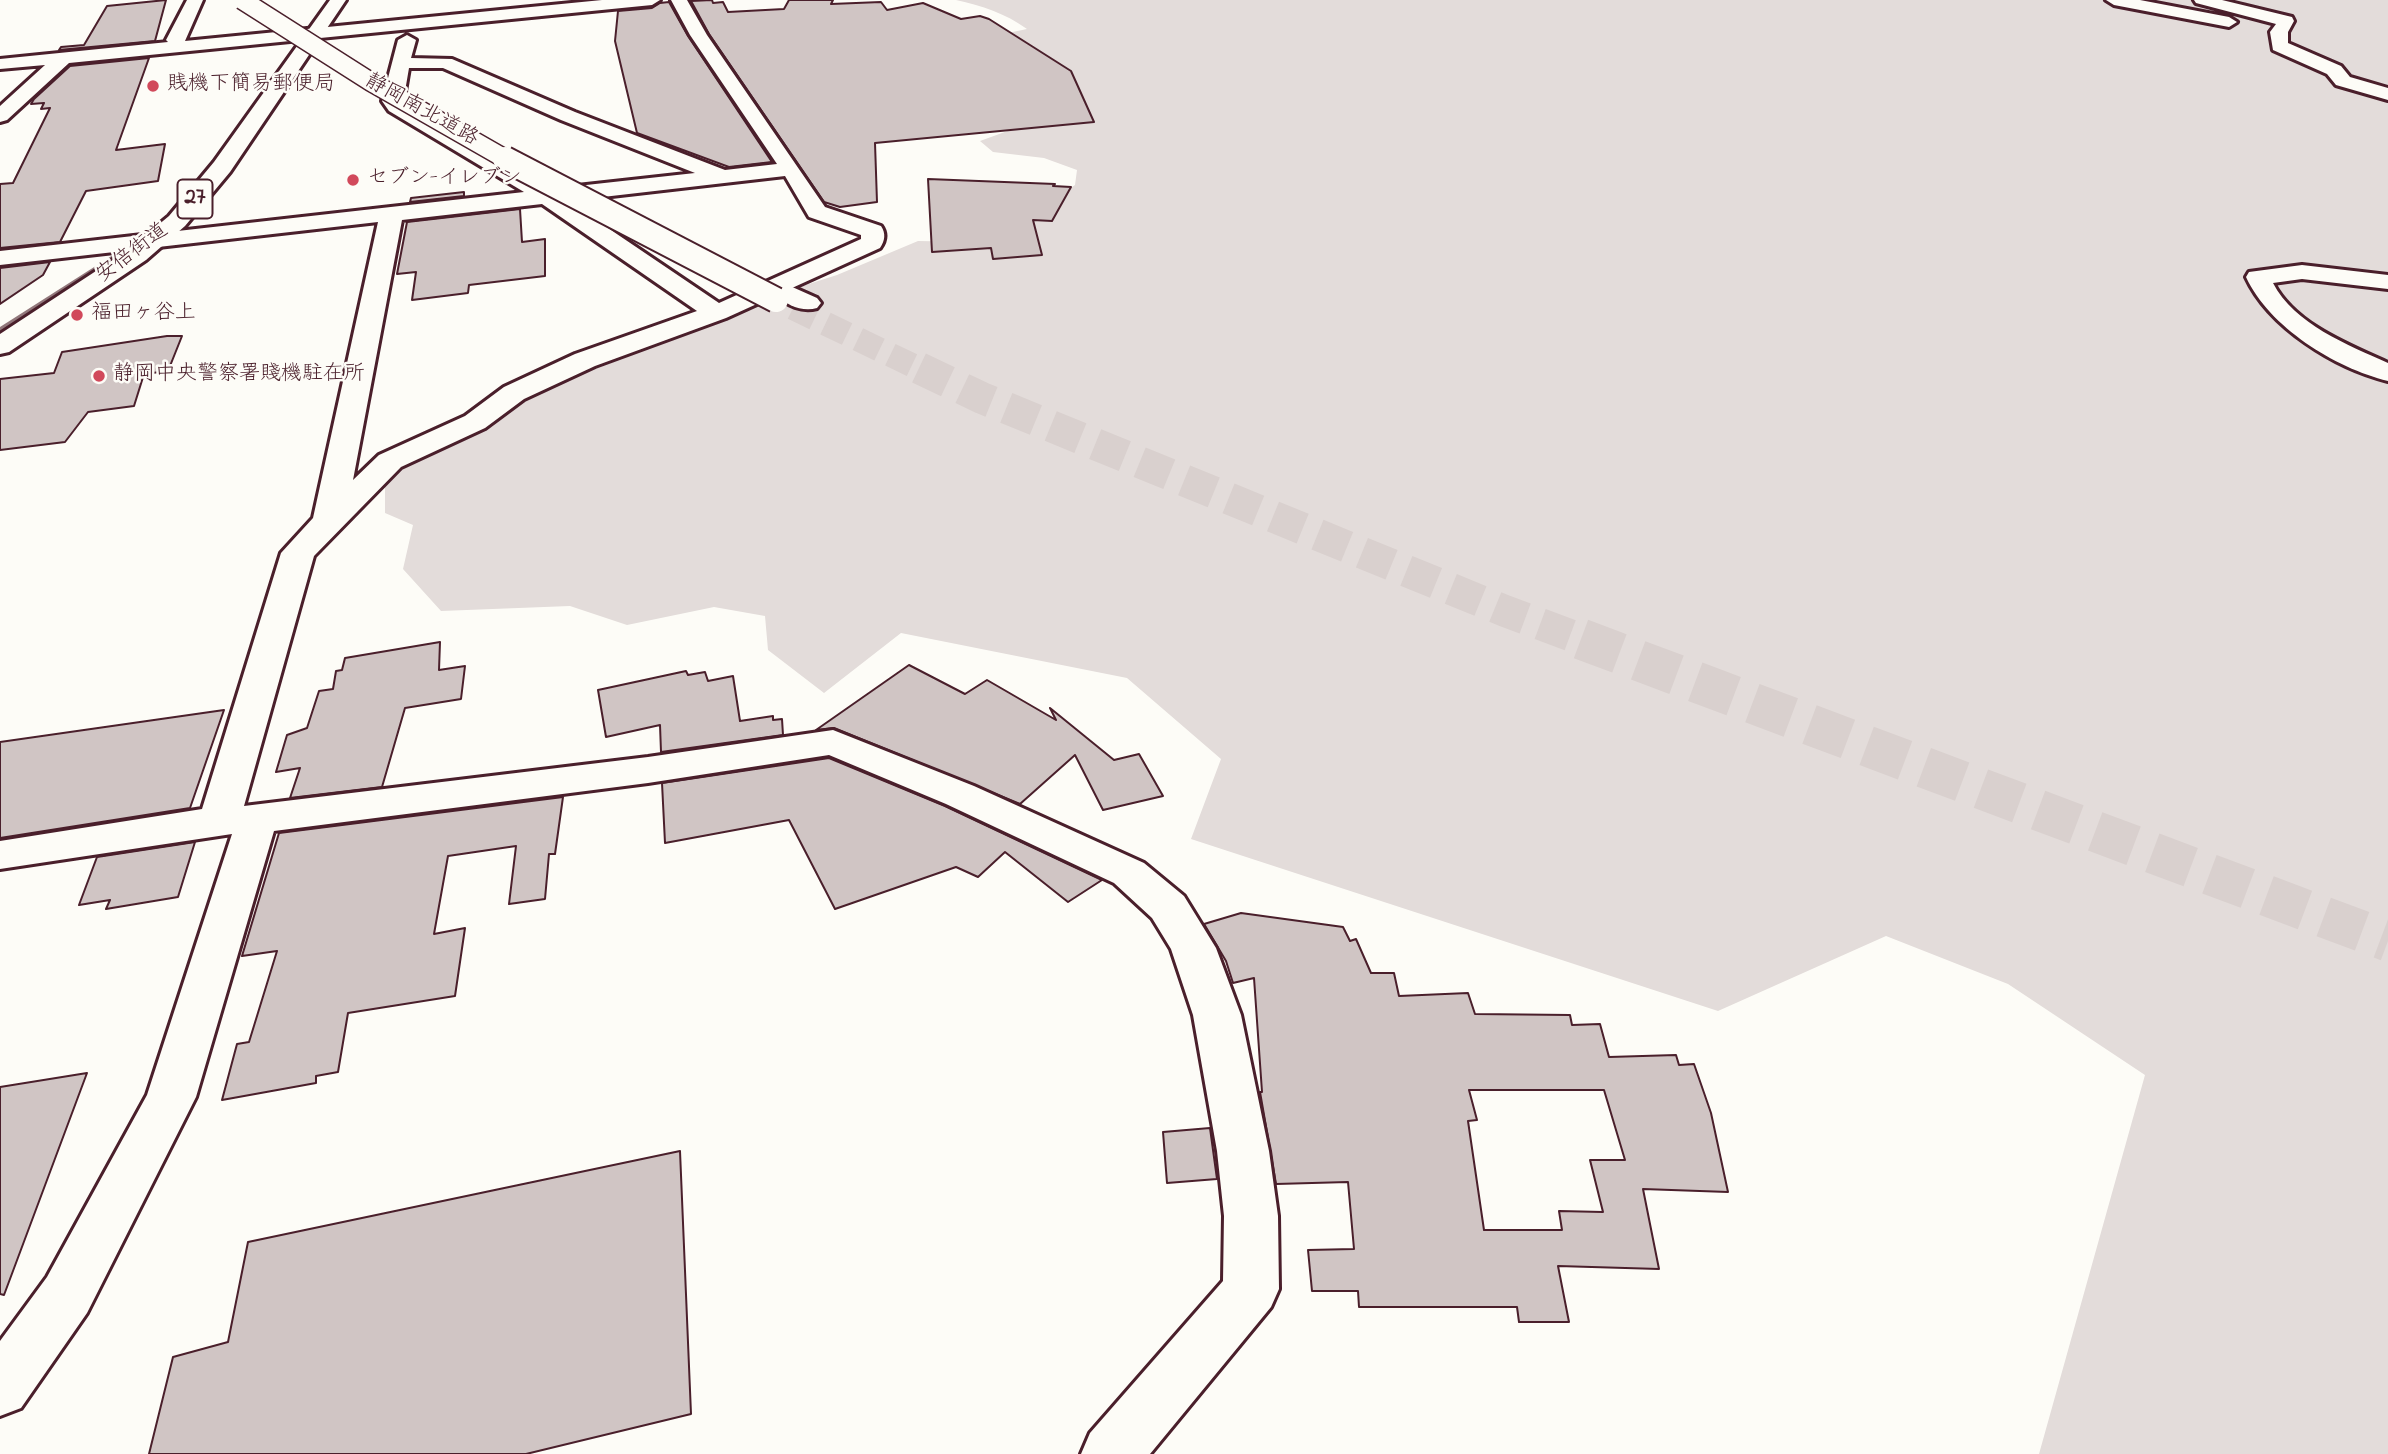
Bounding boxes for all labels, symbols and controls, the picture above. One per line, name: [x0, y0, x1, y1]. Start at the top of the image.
street label: 静岡南北道路: [360, 69, 482, 153]
place label: 賎機下簡易郵便局: [167, 73, 335, 99]
marker: 賎機下簡易郵便局: [145, 78, 161, 94]
place label: セブン-イレブン: [367, 167, 522, 193]
marker: セブン-イレブン: [345, 172, 361, 188]
road number: 27: [178, 180, 212, 218]
street label: 安倍街道: [92, 219, 174, 289]
place label: 福田ヶ谷上: [91, 302, 196, 328]
marker: 福田ヶ谷上: [69, 307, 85, 323]
place label: 静岡中央警察署賤機駐在所: [113, 363, 365, 389]
marker: 静岡中央警察署賤機駐在所: [91, 368, 107, 384]

